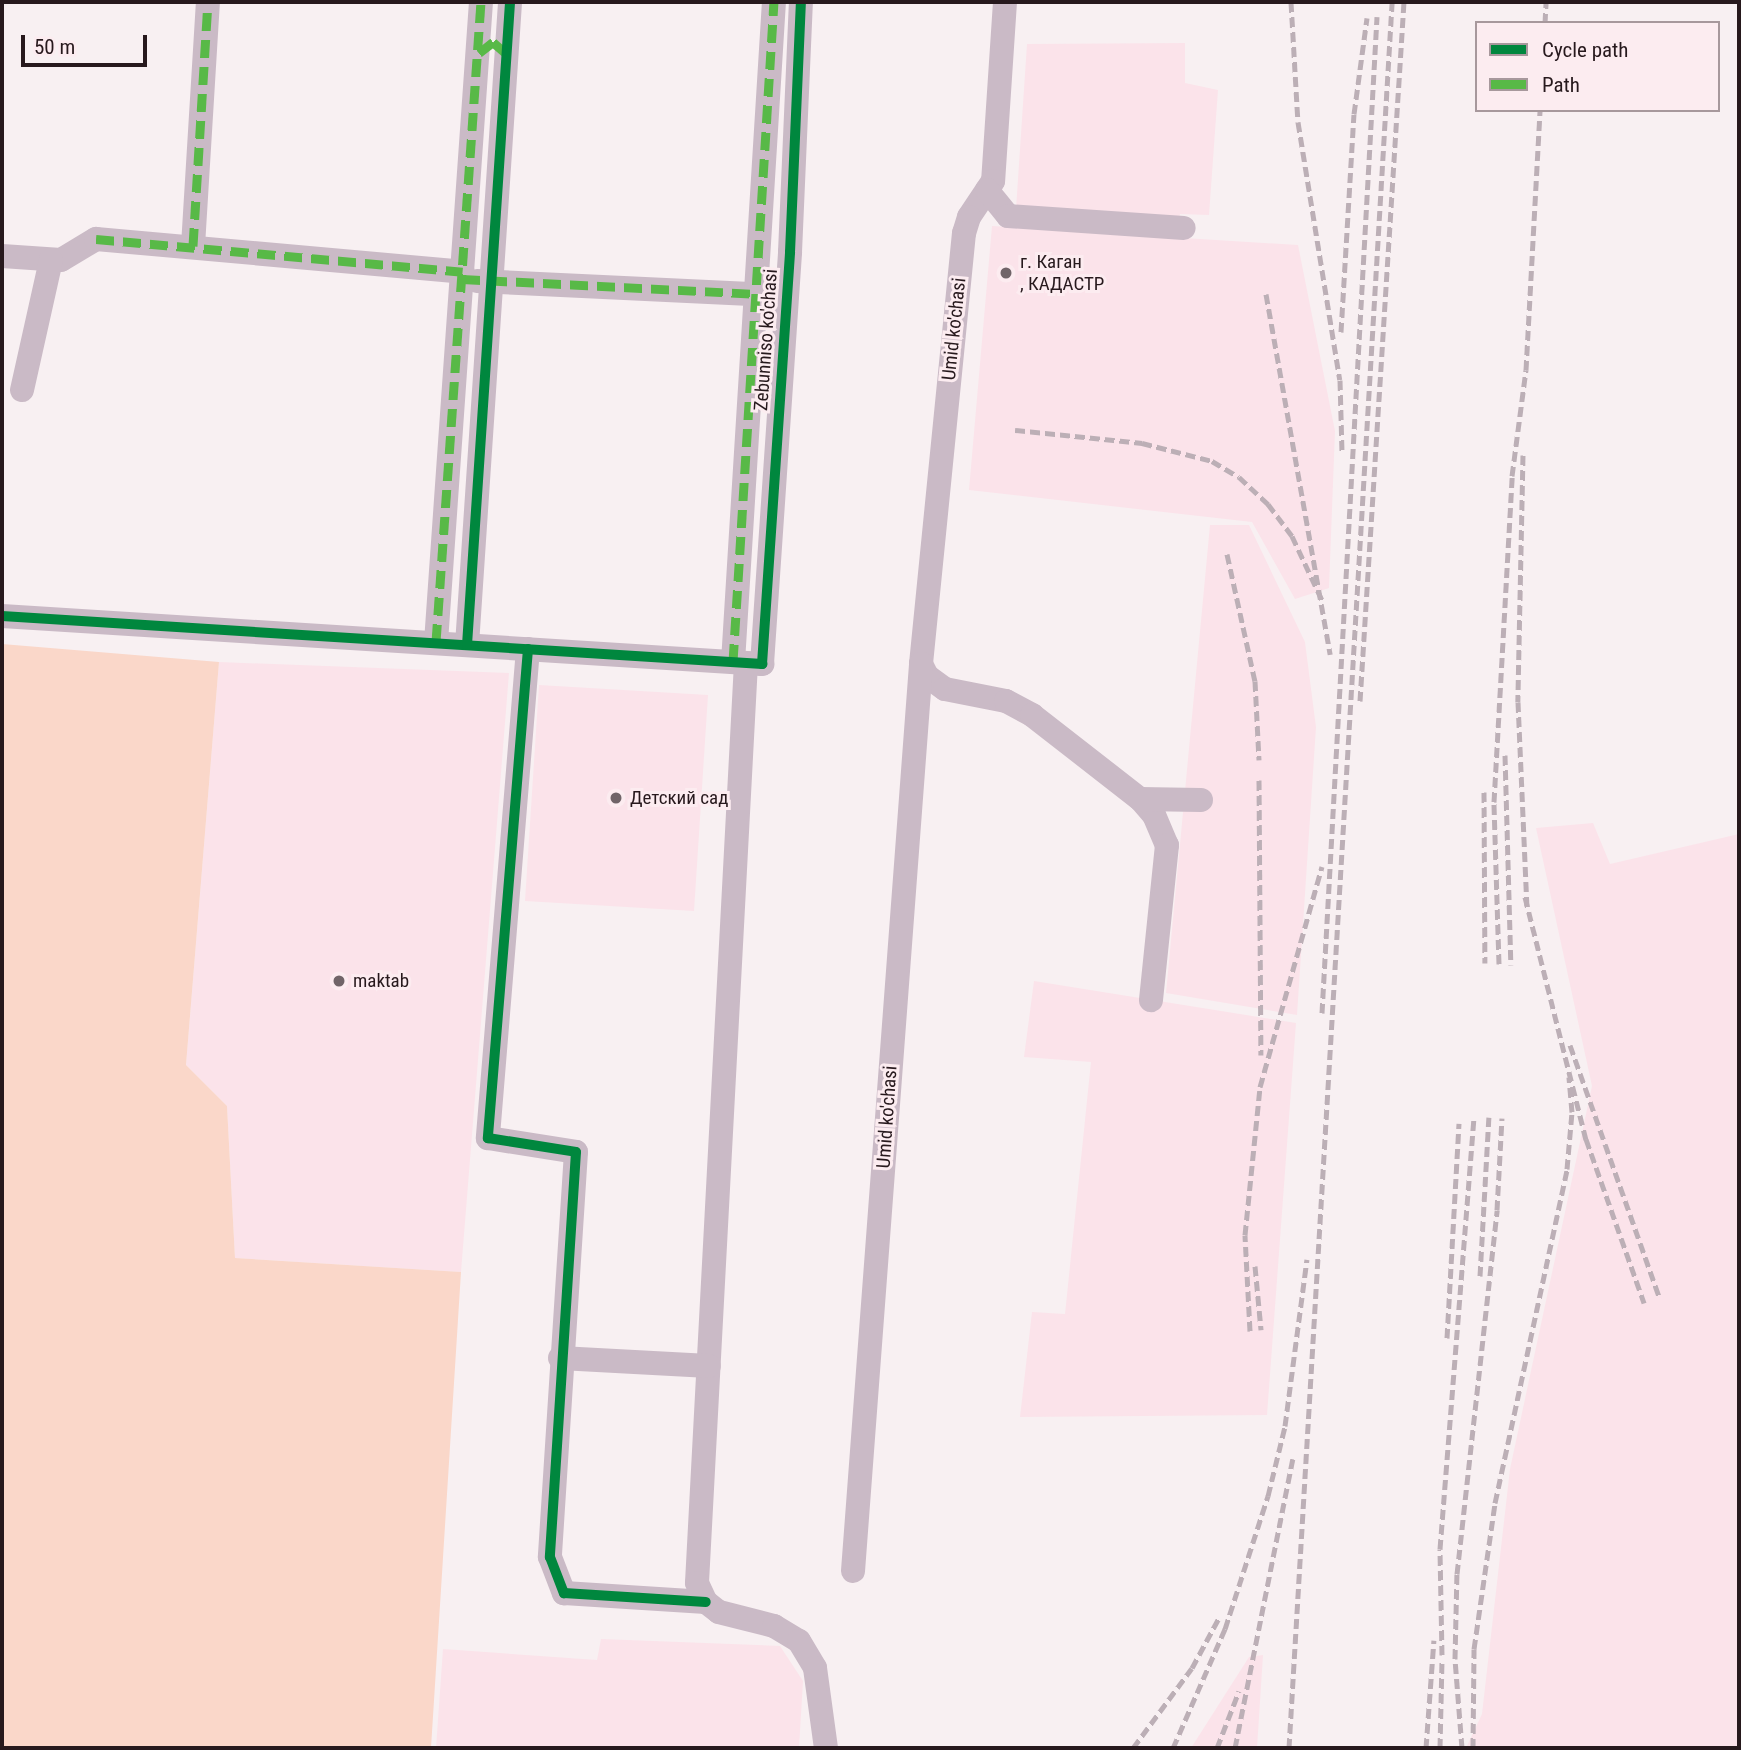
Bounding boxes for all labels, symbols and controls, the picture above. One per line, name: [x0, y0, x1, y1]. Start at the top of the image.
scale bar: [24, 21, 150, 65]
legend: [1475, 21, 1720, 112]
text: 50 m: [34, 35, 75, 59]
text: Cycle path: [1542, 38, 1628, 62]
text: Path: [1542, 73, 1580, 97]
place label: г. Каган , КАДАСТР: [1020, 251, 1104, 295]
marker: г. Каган , КАДАСТР: [998, 265, 1014, 281]
street label: Zebunniso ko'chasi: [750, 268, 782, 412]
street label: Umid ko'chasi: [937, 277, 971, 381]
place label: Детский сад: [630, 787, 728, 809]
marker: Детский сад: [608, 790, 624, 806]
place label: maktab: [353, 970, 409, 992]
marker: maktab: [331, 973, 347, 989]
street label: Umid ko'chasi: [872, 1065, 902, 1169]

